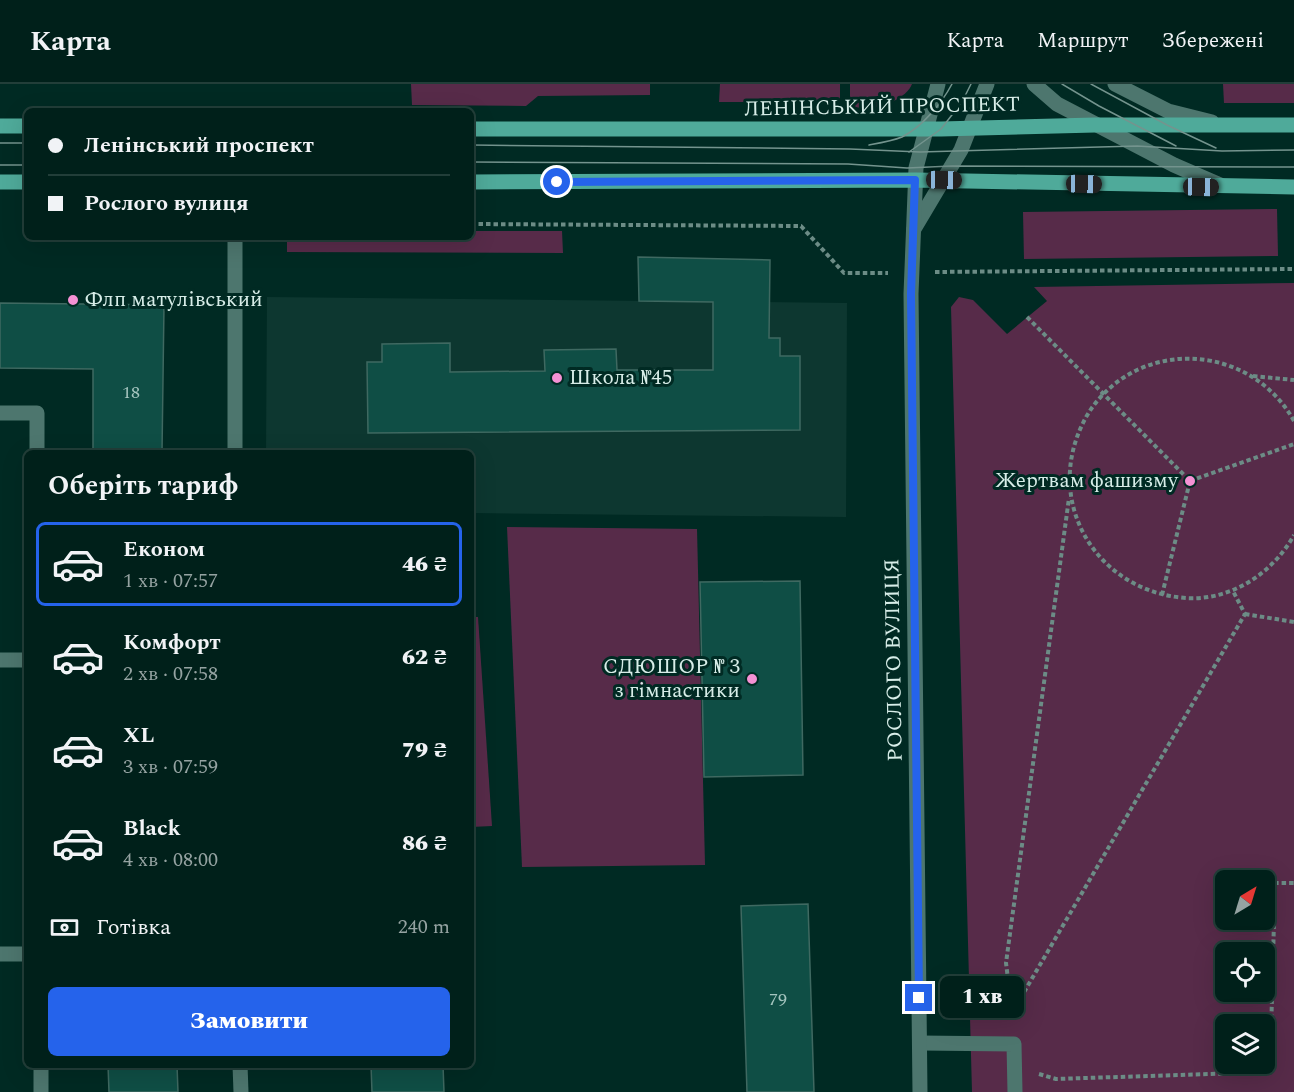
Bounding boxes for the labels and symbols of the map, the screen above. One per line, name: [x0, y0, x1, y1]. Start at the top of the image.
street label: ЛЕНІНСЬКИЙ ПРОСПЕКТ: [744, 89, 1020, 125]
route start: [543, 168, 570, 195]
car: [926, 171, 962, 189]
car: [1066, 175, 1102, 193]
car: [1183, 178, 1219, 196]
place label: Флп матулівський: [85, 284, 263, 316]
marker: Флп матулівський: [66, 293, 80, 307]
place label: Школа №45: [569, 362, 672, 394]
marker: Школа №45: [550, 371, 564, 385]
house number: 18: [122, 379, 140, 406]
place label: Жертвам фашизму: [995, 465, 1179, 497]
marker: Жертвам фашизму: [1183, 474, 1197, 488]
street label: РОСЛОГО ВУЛИЦЯ: [876, 558, 912, 762]
place label: СДЮШОР № 3 з гімнастики: [603, 651, 740, 707]
marker: СДЮШОР № 3 з гімнастики: [745, 672, 759, 686]
north arrow: [1215, 870, 1275, 930]
callout: 1 хв: [940, 977, 1024, 1019]
route end: [905, 984, 932, 1011]
house number: 79: [769, 986, 787, 1013]

